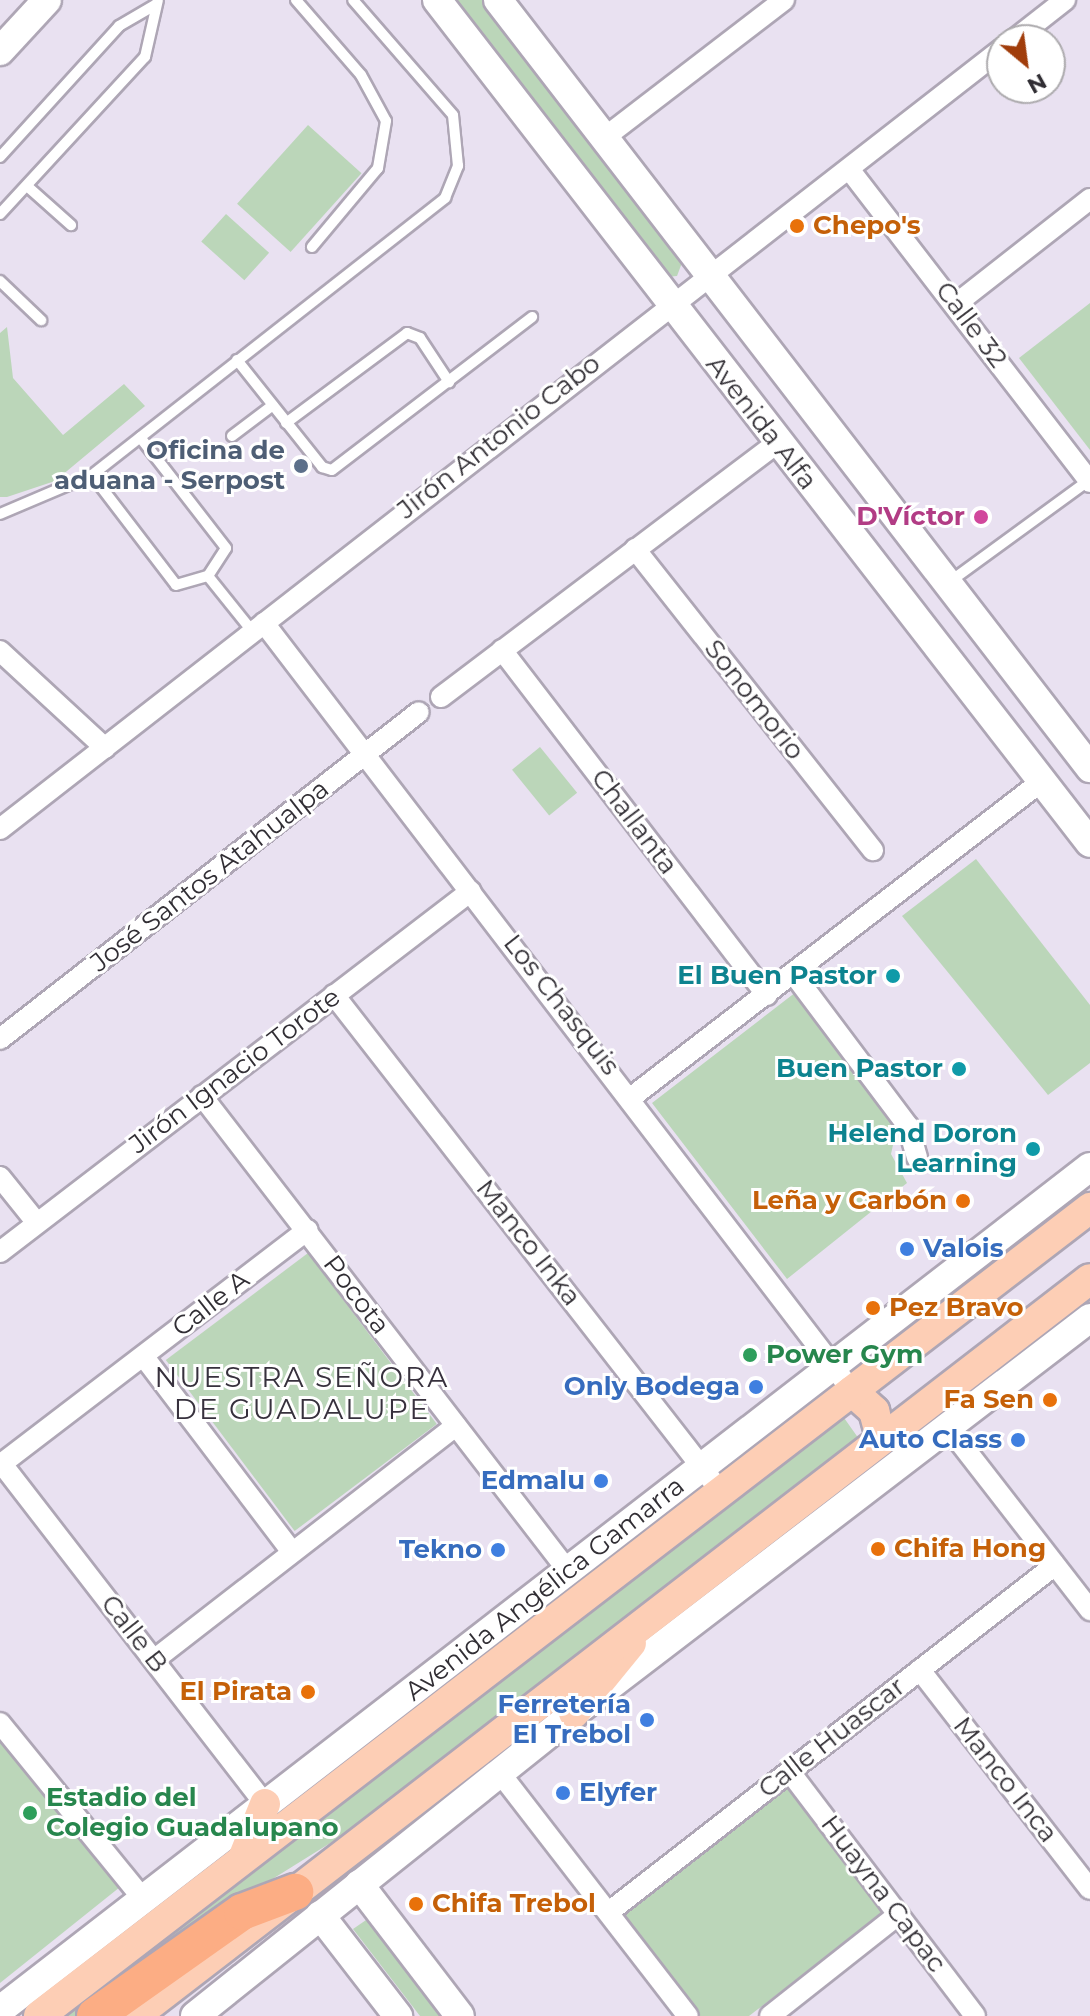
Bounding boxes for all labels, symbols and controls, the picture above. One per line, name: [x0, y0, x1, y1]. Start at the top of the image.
north arrow: [986, 24, 1066, 104]
text: N: [1023, 68, 1051, 100]
place label: Chepo's: [813, 210, 921, 242]
marker: Chepo's: [788, 217, 806, 235]
street label: Calle 32: [929, 276, 1013, 374]
street label: Jirón Antonio Cabo: [391, 348, 607, 526]
street label: Avenida Alfa: [699, 350, 823, 496]
place label: Oficina de aduana - Serpost: [54, 435, 285, 496]
marker: Oficina de aduana - Serpost: [292, 457, 310, 475]
place label: D'Víctor: [856, 501, 965, 533]
marker: D'Víctor: [972, 508, 990, 526]
street label: Sonomorio: [698, 634, 810, 766]
street label: Challanta: [584, 763, 684, 881]
street label: José Santos Atahualpa: [85, 773, 335, 979]
street label: Los Chasquis: [496, 929, 626, 1081]
place label: El Buen Pastor: [677, 960, 877, 992]
marker: El Buen Pastor: [884, 967, 902, 985]
street label: Jirón Ignacio Torote: [123, 982, 347, 1160]
place label: Buen Pastor: [776, 1053, 943, 1085]
marker: Buen Pastor: [950, 1060, 968, 1078]
place label: Helend Doron Learning: [827, 1118, 1017, 1180]
marker: Helend Doron Learning: [1024, 1140, 1042, 1158]
street label: Manco Inka: [469, 1174, 587, 1312]
place label: Leña y Carbón: [752, 1185, 947, 1217]
marker: Leña y Carbón: [954, 1192, 972, 1210]
place label: Valois: [923, 1233, 1003, 1265]
marker: Valois: [898, 1240, 916, 1258]
street label: Pocota: [316, 1249, 396, 1341]
street label: Calle A: [166, 1264, 256, 1344]
place label: Pez Bravo: [889, 1292, 1024, 1324]
marker: Pez Bravo: [864, 1299, 882, 1317]
place label: Power Gym: [766, 1339, 923, 1371]
marker: Power Gym: [741, 1346, 759, 1364]
district label: NUESTRA SEÑORA DE GUADALUPE: [155, 1360, 449, 1426]
place label: Only Bodega: [564, 1371, 740, 1403]
marker: Only Bodega: [747, 1378, 765, 1396]
place label: Fa Sen: [943, 1384, 1034, 1416]
marker: Fa Sen: [1041, 1391, 1059, 1409]
place label: Auto Class: [859, 1424, 1002, 1456]
marker: Auto Class: [1009, 1431, 1027, 1449]
place label: Edmalu: [481, 1465, 585, 1497]
street label: Avenida Angélica Gamarra: [399, 1470, 691, 1708]
marker: Edmalu: [592, 1472, 610, 1490]
place label: Chifa Hong: [894, 1533, 1046, 1565]
place label: Tekno: [399, 1534, 482, 1566]
marker: Chifa Hong: [869, 1540, 887, 1558]
marker: Tekno: [489, 1541, 507, 1559]
street label: Calle B: [94, 1589, 174, 1679]
street label: Calle Huascar: [753, 1671, 911, 1805]
place label: El Pirata: [179, 1676, 292, 1708]
marker: El Pirata: [299, 1683, 317, 1701]
place label: Ferretería El Trebol: [498, 1689, 631, 1750]
marker: Ferretería El Trebol: [638, 1711, 656, 1729]
street label: Manco Inca: [946, 1711, 1064, 1849]
place label: Elyfer: [579, 1777, 657, 1809]
place label: Estadio del Colegio Guadalupano: [46, 1782, 339, 1844]
marker: Elyfer: [554, 1784, 572, 1802]
marker: Estadio del Colegio Guadalupano: [21, 1804, 39, 1822]
street label: Huayna Capac: [814, 1809, 952, 1979]
place label: Chifa Trebol: [432, 1888, 596, 1920]
marker: Chifa Trebol: [407, 1895, 425, 1913]

